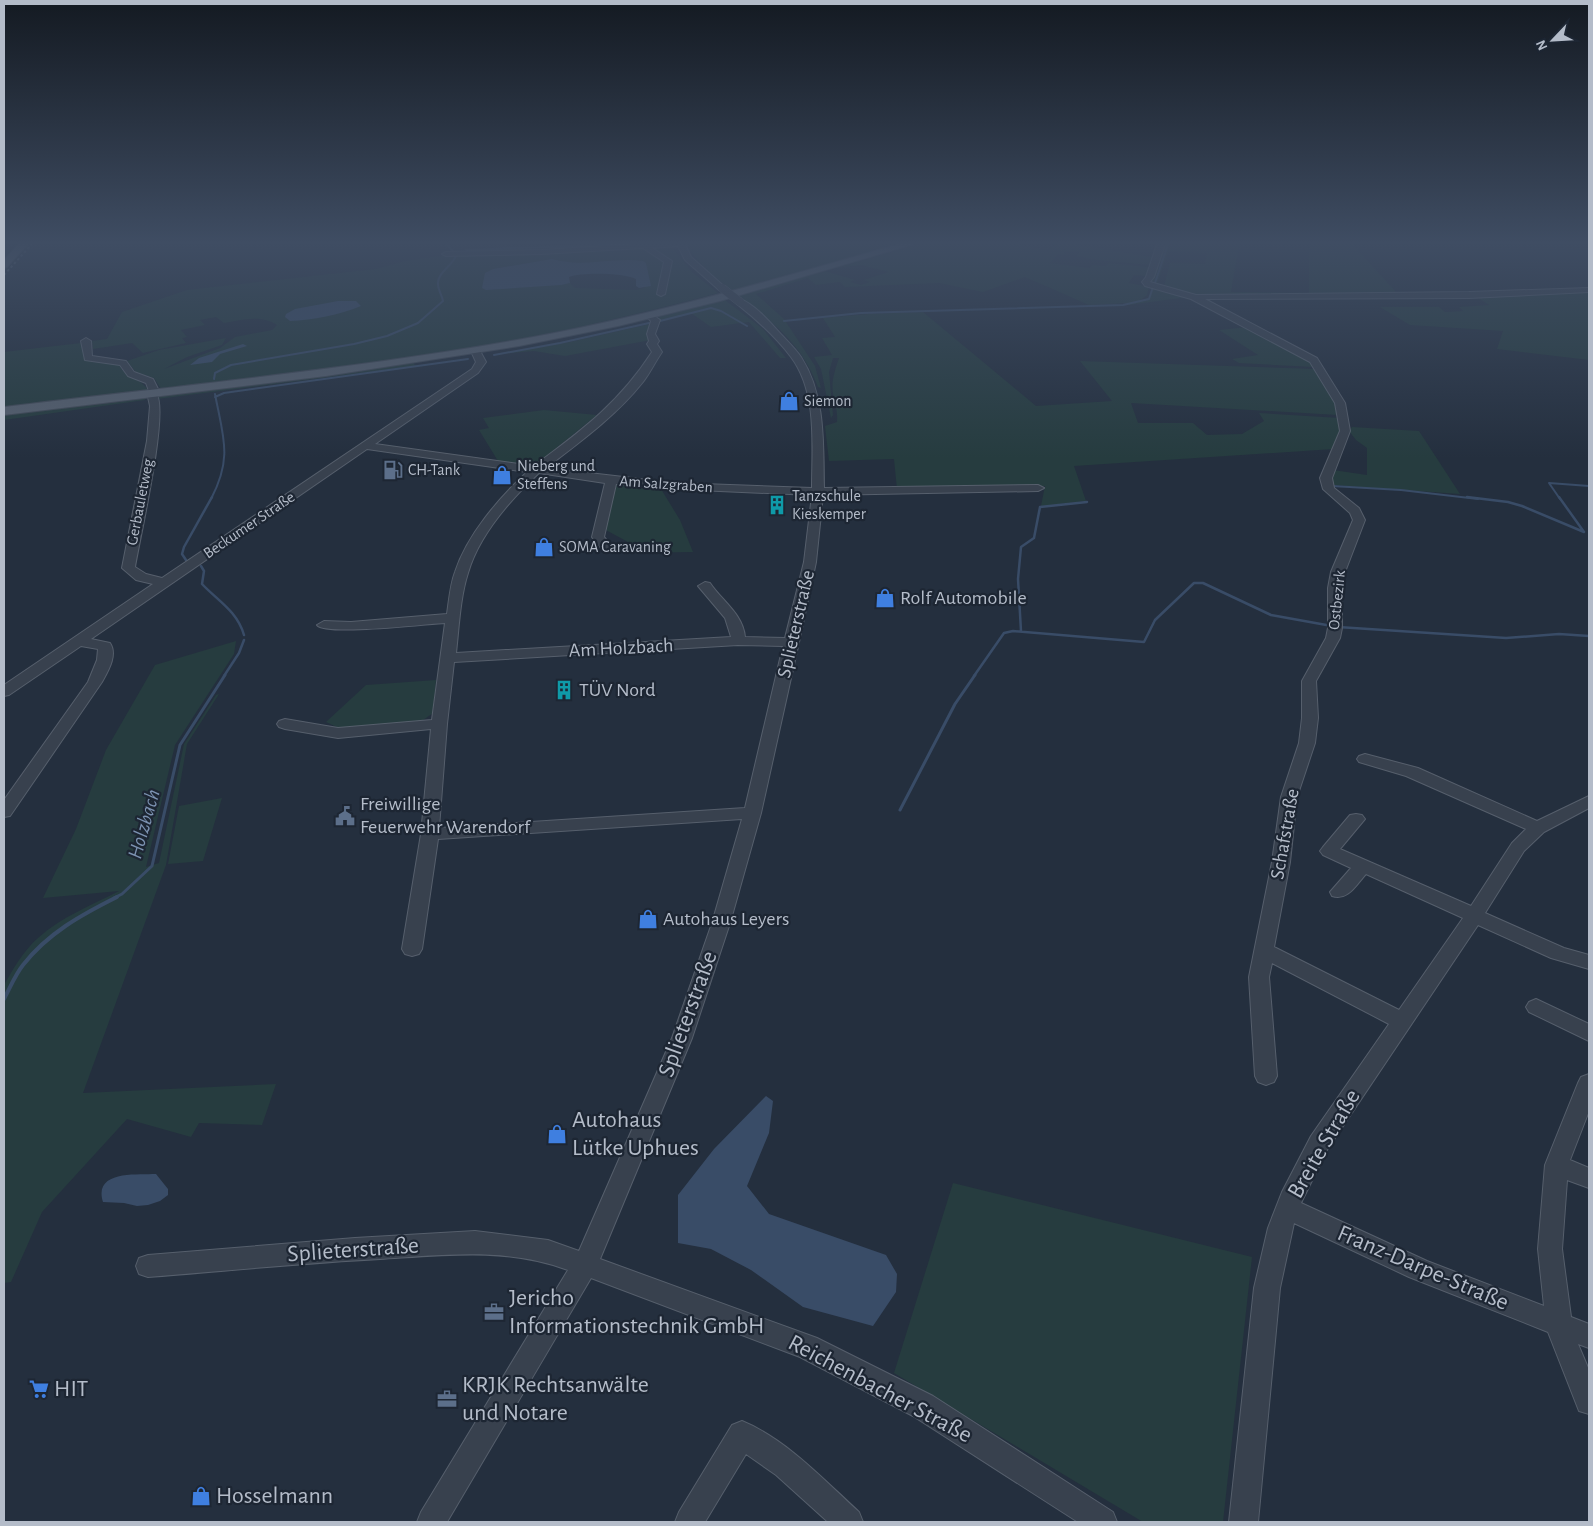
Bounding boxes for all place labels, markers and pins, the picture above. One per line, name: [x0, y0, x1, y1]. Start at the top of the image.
shop icon: Siemon: [778, 390, 800, 412]
place label: Siemon: [804, 393, 852, 409]
place label: Nieberg und Steffens: [517, 458, 595, 492]
fuel station icon: CH-Tank: [382, 459, 404, 481]
place label: CH-Tank: [408, 462, 461, 478]
shop icon: Nieberg und Steffens: [491, 464, 513, 486]
place label: Tanzschule Kieskemper: [792, 488, 867, 522]
building icon: Tanzschule Kieskemper: [766, 494, 788, 516]
shop icon: SOMA Caravaning: [533, 536, 555, 558]
place label: SOMA Caravaning: [559, 539, 671, 555]
shop icon: Rolf Automobile: [874, 587, 896, 609]
place label: Rolf Automobile: [900, 588, 1027, 608]
building icon: TÜV Nord: [553, 679, 575, 701]
place label: TÜV Nord: [579, 680, 656, 700]
place label: Freiwillige Feuerwehr Warendorf: [360, 794, 531, 837]
public building icon: Freiwillige Feuerwehr Warendorf: [334, 805, 356, 827]
shop icon: Autohaus Leyers: [637, 908, 659, 930]
place label: Autohaus Leyers: [663, 909, 789, 929]
place label: Autohaus Lütke Uphues: [572, 1108, 699, 1160]
shop icon: Autohaus Lütke Uphues: [546, 1123, 568, 1145]
place label: Jericho Informationstechnik GmbH: [509, 1286, 764, 1338]
office icon: Jericho Informationstechnik GmbH: [483, 1301, 505, 1323]
place label: KRJK Rechtsanwälte und Notare: [462, 1373, 649, 1425]
place label: HIT: [54, 1377, 89, 1401]
supermarket icon: HIT: [28, 1378, 50, 1400]
office icon: KRJK Rechtsanwälte und Notare: [436, 1388, 458, 1410]
place label: Hosselmann: [216, 1484, 333, 1508]
shop icon: Hosselmann: [190, 1485, 212, 1507]

